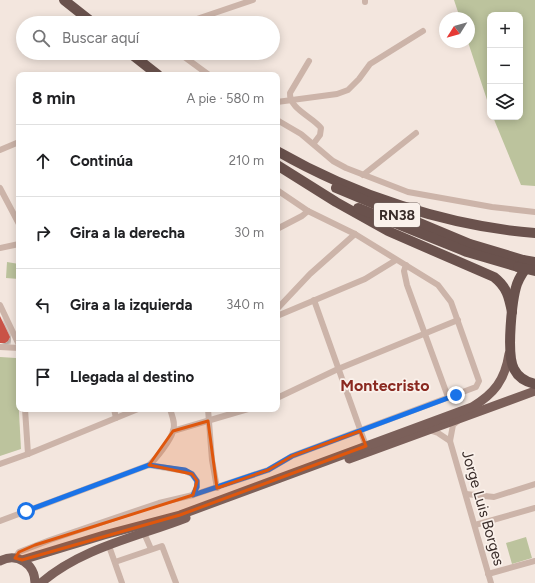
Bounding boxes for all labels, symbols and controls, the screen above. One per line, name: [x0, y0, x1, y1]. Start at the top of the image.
north arrow: [439, 12, 475, 48]
map controls: [487, 12, 523, 120]
button: +: [487, 12, 523, 48]
search box: [16, 16, 280, 60]
icon: search: [30, 27, 52, 49]
text: Buscar aquí: [62, 29, 139, 47]
button: −: [487, 48, 523, 84]
button: layers: [487, 84, 523, 120]
text: 8 min: [32, 88, 75, 108]
text: A pie · 580 m: [186, 91, 264, 106]
icon: ahead: [32, 150, 54, 172]
text: Continúa: [70, 152, 133, 170]
text: 210 m: [229, 153, 264, 168]
road number: RN38: [374, 203, 420, 227]
icon: right: [32, 222, 54, 244]
text: Gira a la derecha: [70, 224, 185, 242]
text: 30 m: [234, 225, 264, 240]
icon: left: [32, 294, 54, 316]
text: Gira a la izquierda: [70, 296, 192, 314]
text: 340 m: [226, 297, 264, 312]
icon: arrive: [32, 366, 54, 388]
text: Llegada al destino: [70, 368, 194, 386]
district label: Montecristo: [340, 376, 430, 395]
route end: [447, 386, 465, 404]
street label: Jorge Luis Borges: [458, 448, 508, 568]
route start: [17, 502, 35, 520]

